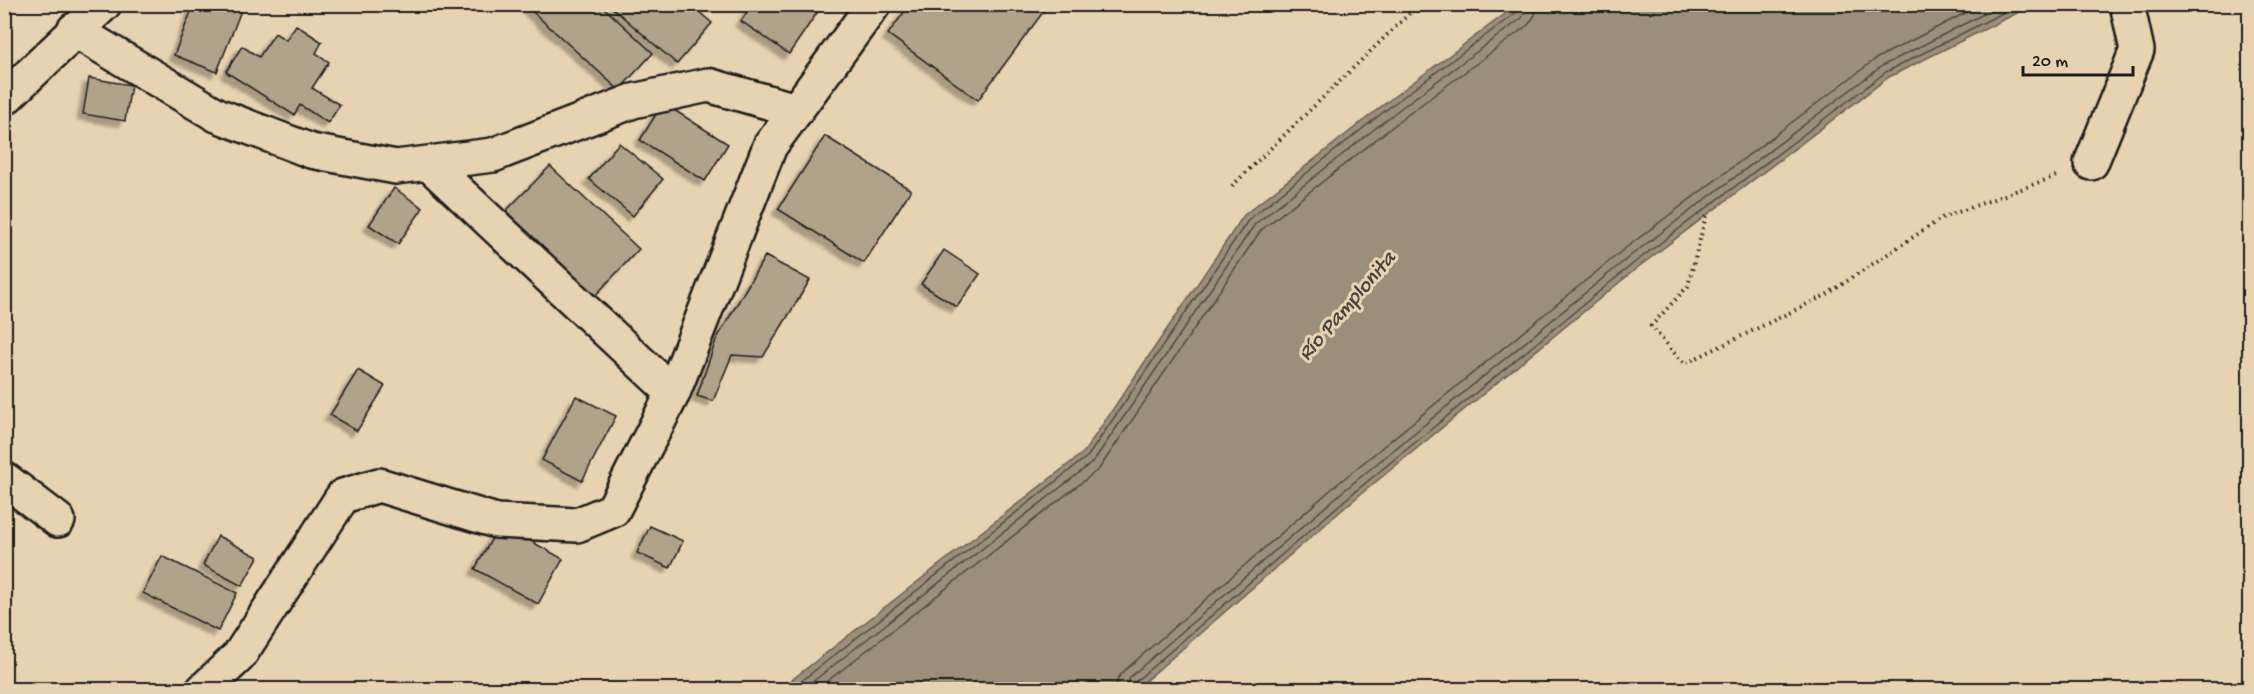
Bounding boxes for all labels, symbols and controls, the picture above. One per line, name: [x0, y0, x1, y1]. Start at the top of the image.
scale bar: [2023, 39, 2132, 77]
text: 20 m: [2032, 52, 2068, 73]
water label: Río Pamplonita: [1293, 246, 1404, 367]

